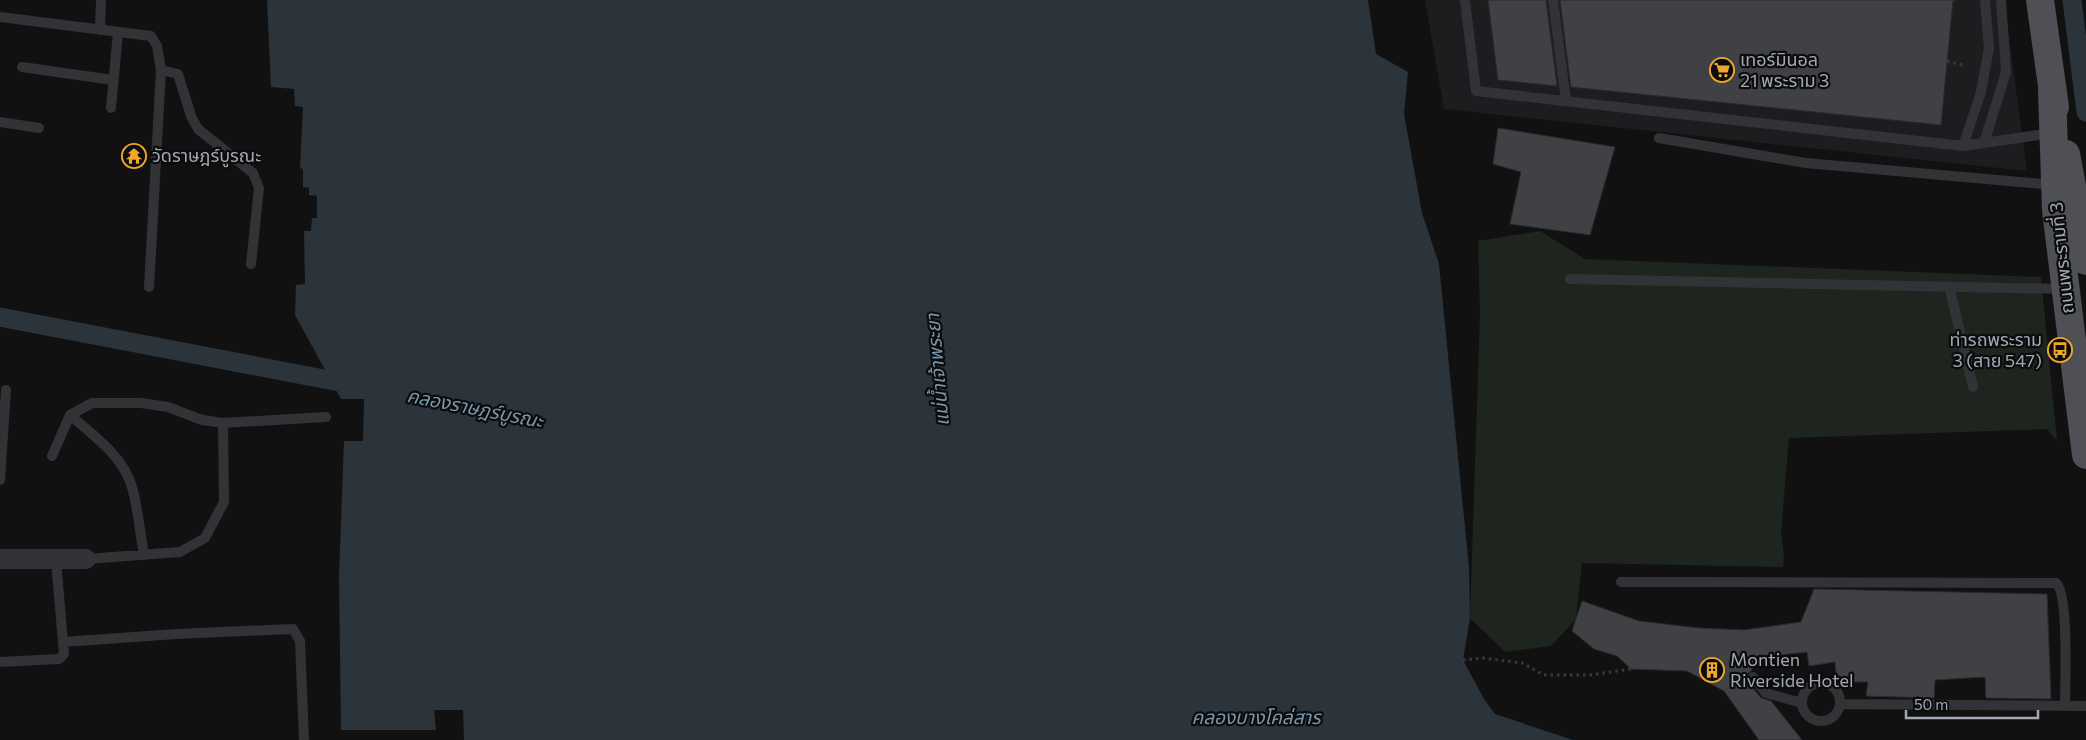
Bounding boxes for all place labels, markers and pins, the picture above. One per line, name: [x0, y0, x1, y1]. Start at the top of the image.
place label: เทอร์มินอล 21 พระราม 3: [1740, 48, 1829, 91]
supermarket icon: เทอร์มินอล 21 พระราม 3: [1709, 57, 1735, 83]
temple icon: วัดราษฎร์บูรณะ: [121, 143, 147, 169]
place label: วัดราษฎร์บูรณะ: [152, 144, 261, 168]
place label: ท่ารถพระราม 3 (สาย 547): [1950, 328, 2042, 371]
bus stop icon: ท่ารถพระราม 3 (สาย 547): [2047, 337, 2073, 363]
place label: Montien Riverside Hotel: [1730, 648, 1854, 691]
building icon: Montien Riverside Hotel: [1699, 657, 1725, 683]

